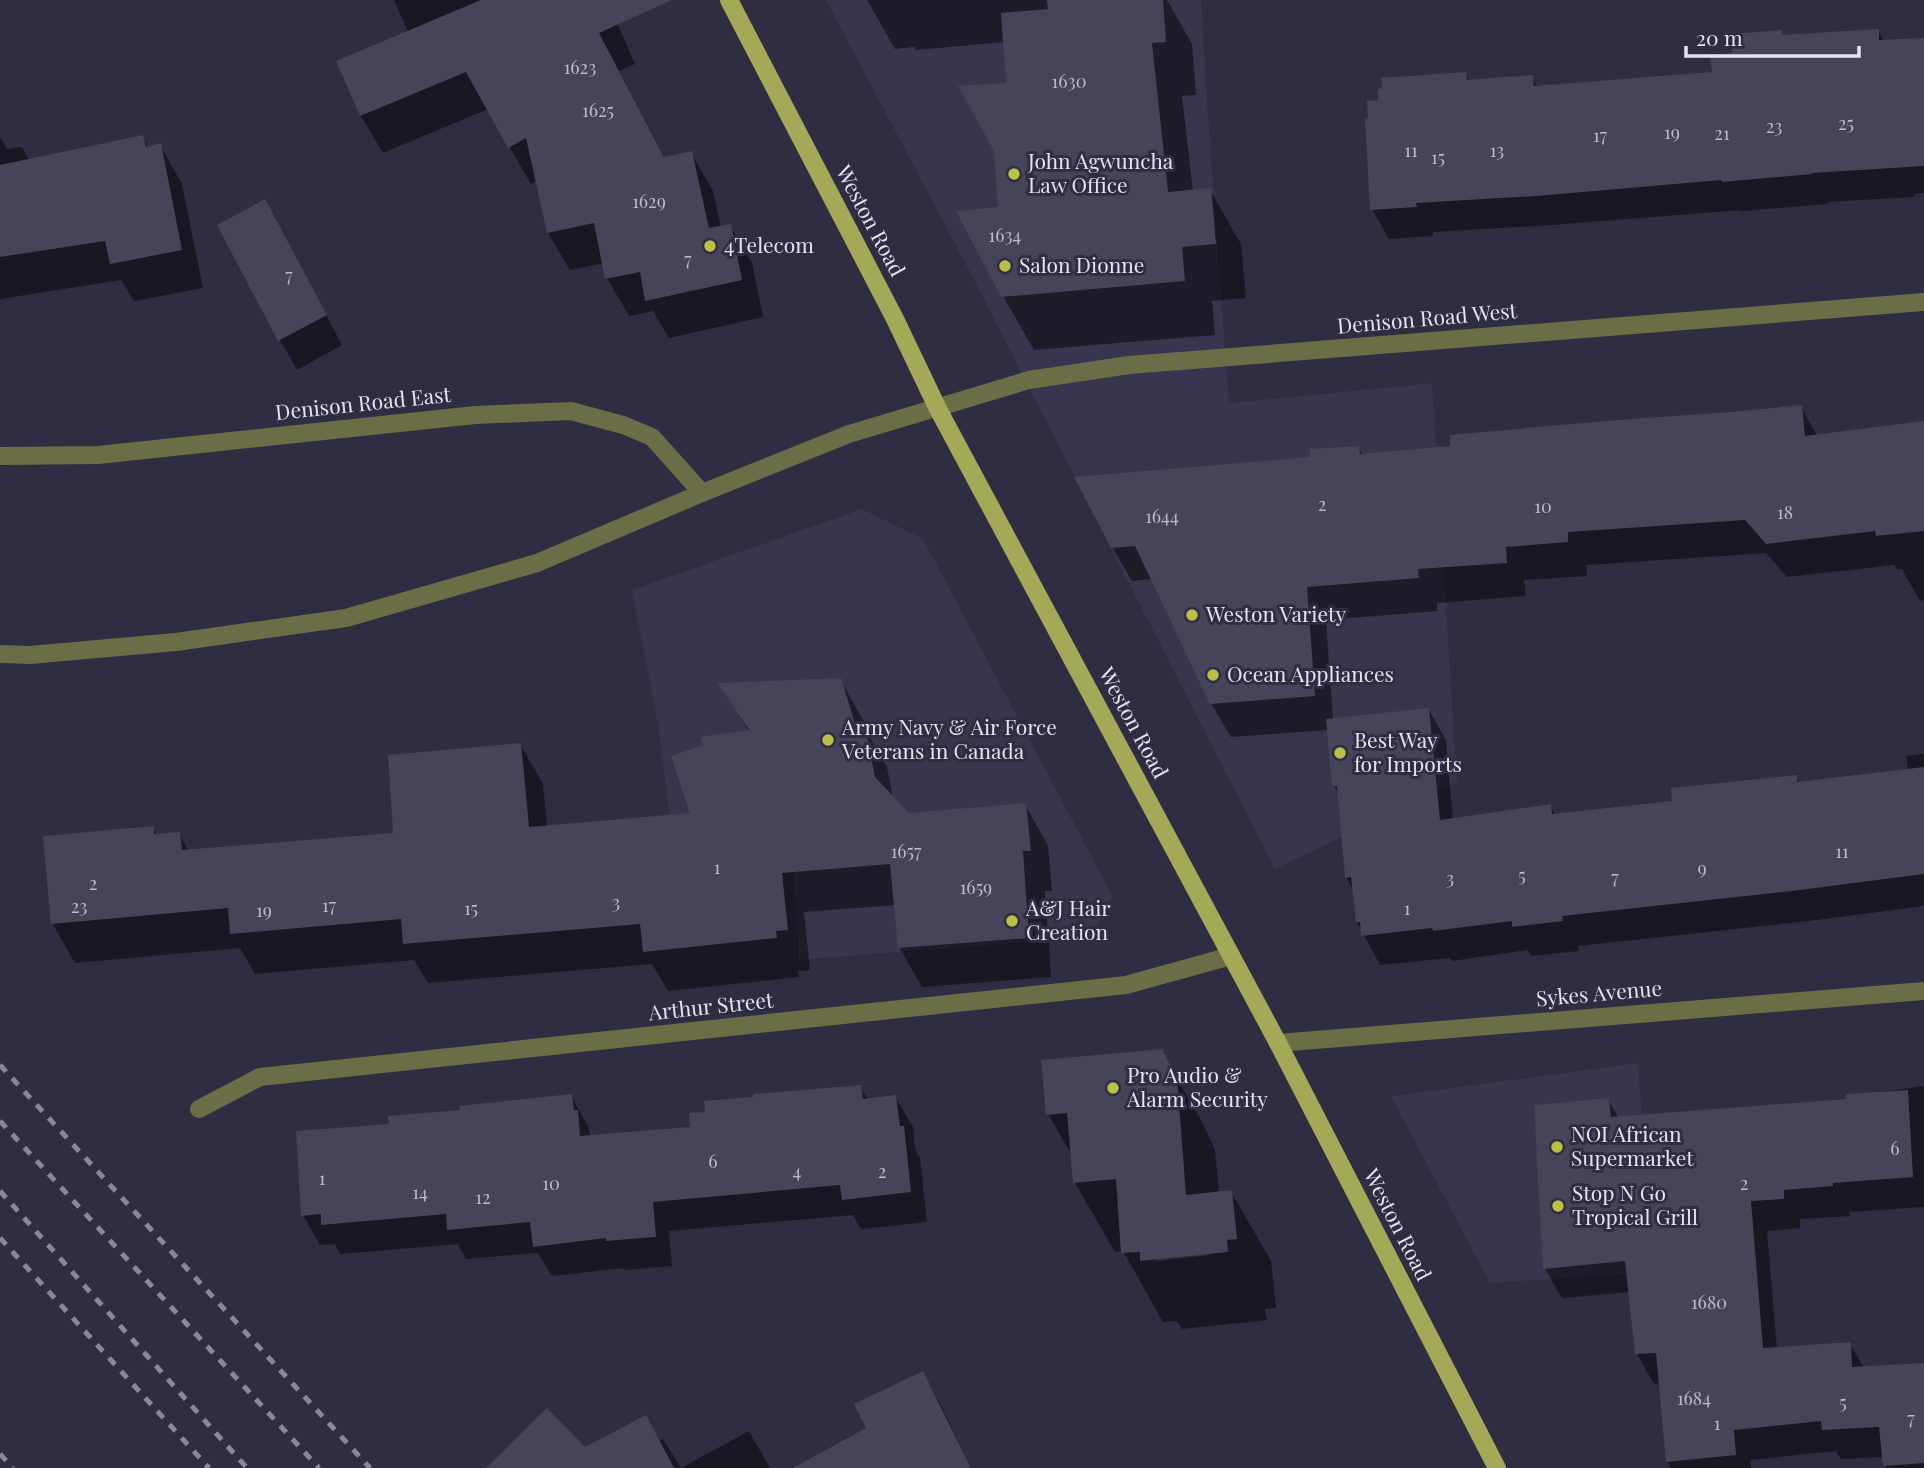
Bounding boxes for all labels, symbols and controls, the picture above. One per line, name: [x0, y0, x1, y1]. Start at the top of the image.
scale bar: [1686, 14, 1859, 58]
text: 20 m: [1696, 23, 1743, 51]
house number: 1623: [564, 55, 596, 79]
house number: 1630: [1052, 69, 1086, 93]
house number: 1625: [582, 98, 614, 122]
house number: 25: [1838, 111, 1854, 135]
house number: 23: [1766, 114, 1782, 138]
house number: 19: [1664, 120, 1680, 144]
house number: 21: [1714, 121, 1730, 145]
house number: 17: [1593, 123, 1608, 147]
house number: 11: [1404, 138, 1418, 162]
house number: 13: [1490, 138, 1504, 162]
house number: 15: [1431, 145, 1445, 169]
place label: John Agwuncha Law Office: [1027, 146, 1174, 198]
street label: Weston Road: [830, 159, 913, 281]
marker: John Agwuncha Law Office: [1006, 166, 1022, 182]
house number: 1629: [632, 189, 666, 213]
house number: 1634: [989, 223, 1022, 247]
place label: 4Telecom: [724, 230, 814, 258]
marker: 4Telecom: [702, 238, 718, 254]
house number: 7: [684, 247, 692, 271]
place label: Salon Dionne: [1019, 250, 1144, 278]
marker: Salon Dionne: [997, 258, 1013, 274]
house number: 7: [285, 263, 293, 287]
street label: Denison Road West: [1336, 295, 1518, 339]
street label: Denison Road East: [274, 379, 452, 425]
house number: 2: [1318, 492, 1326, 516]
house number: 10: [1534, 494, 1552, 518]
house number: 18: [1777, 500, 1793, 524]
house number: 1644: [1145, 504, 1179, 528]
place label: Weston Variety: [1205, 599, 1347, 627]
marker: Weston Variety: [1184, 607, 1200, 623]
place label: Ocean Appliances: [1227, 659, 1394, 687]
street label: Weston Road: [1093, 661, 1176, 783]
marker: Ocean Appliances: [1205, 667, 1221, 683]
place label: Army Navy & Air Force Veterans in Canada: [841, 712, 1057, 764]
place label: Best Way for Imports: [1354, 725, 1462, 777]
marker: Army Navy & Air Force Veterans in Canada: [820, 732, 836, 748]
marker: Best Way for Imports: [1332, 745, 1348, 761]
house number: 1657: [891, 839, 922, 863]
house number: 11: [1835, 839, 1849, 863]
house number: 1: [714, 855, 721, 879]
house number: 9: [1697, 856, 1707, 880]
house number: 5: [1518, 863, 1526, 887]
house number: 7: [1611, 865, 1619, 889]
house number: 3: [1446, 866, 1454, 890]
house number: 2: [89, 871, 97, 895]
house number: 1659: [960, 875, 992, 899]
house number: 3: [612, 890, 620, 914]
house number: 17: [322, 893, 337, 917]
place label: A&J Hair Creation: [1025, 893, 1111, 945]
house number: 23: [71, 894, 87, 918]
house number: 15: [464, 896, 478, 920]
house number: 1: [1404, 896, 1411, 920]
house number: 19: [256, 898, 272, 922]
marker: A&J Hair Creation: [1004, 913, 1020, 929]
street label: Sykes Avenue: [1535, 973, 1663, 1011]
street label: Arthur Street: [646, 984, 775, 1026]
place label: Pro Audio & Alarm Security: [1126, 1060, 1268, 1112]
marker: Pro Audio & Alarm Security: [1105, 1080, 1121, 1096]
place label: NOI African Supermarket: [1571, 1119, 1694, 1171]
house number: 6: [1890, 1136, 1900, 1160]
marker: NOI African Supermarket: [1549, 1139, 1565, 1155]
house number: 6: [708, 1149, 718, 1173]
house number: 4: [793, 1159, 802, 1183]
house number: 2: [878, 1159, 886, 1183]
street label: Weston Road: [1358, 1162, 1439, 1285]
house number: 1: [319, 1166, 326, 1190]
house number: 10: [542, 1171, 560, 1195]
house number: 2: [1740, 1171, 1748, 1195]
place label: Stop N Go Tropical Grill: [1572, 1178, 1698, 1230]
house number: 14: [412, 1180, 428, 1204]
house number: 12: [475, 1185, 491, 1209]
marker: Stop N Go Tropical Grill: [1550, 1198, 1566, 1214]
house number: 1680: [1691, 1290, 1727, 1314]
house number: 1684: [1677, 1386, 1711, 1410]
house number: 5: [1839, 1390, 1847, 1414]
house number: 7: [1907, 1406, 1915, 1430]
house number: 1: [1714, 1411, 1721, 1435]

